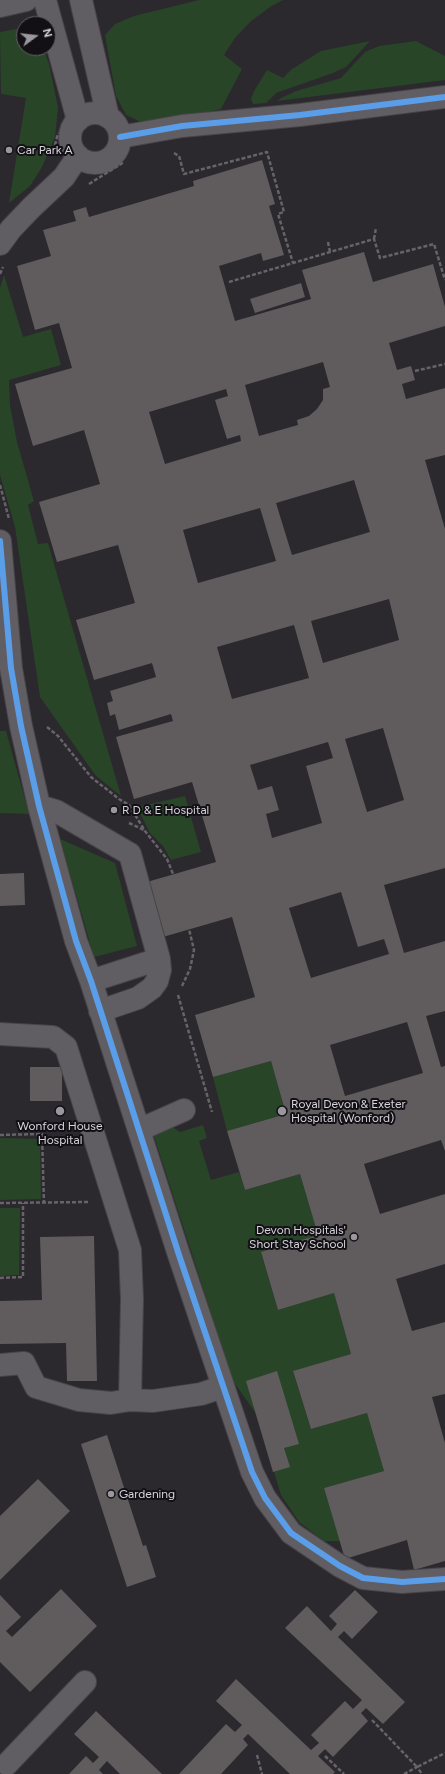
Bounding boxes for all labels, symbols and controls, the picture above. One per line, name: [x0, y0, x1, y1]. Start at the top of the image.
north arrow: [16, 16, 56, 56]
text: N: [40, 27, 54, 39]
place label: Car Park A: [17, 143, 73, 157]
marker: Car Park A: [4, 145, 14, 155]
place label: R D & E Hospital: [122, 803, 209, 817]
marker: R D & E Hospital: [109, 805, 119, 815]
place label: Royal Devon & Exeter Hospital (Wonford): [291, 1097, 406, 1125]
marker: Wonford House Hospital: [54, 1105, 66, 1117]
marker: Royal Devon & Exeter Hospital (Wonford): [276, 1105, 288, 1117]
place label: Wonford House Hospital: [18, 1119, 102, 1147]
place label: Devon Hospitals' Short Stay School: [249, 1223, 346, 1251]
marker: Devon Hospitals' Short Stay School: [349, 1232, 359, 1242]
place label: Gardening: [119, 1487, 175, 1501]
marker: Gardening: [106, 1489, 116, 1499]

